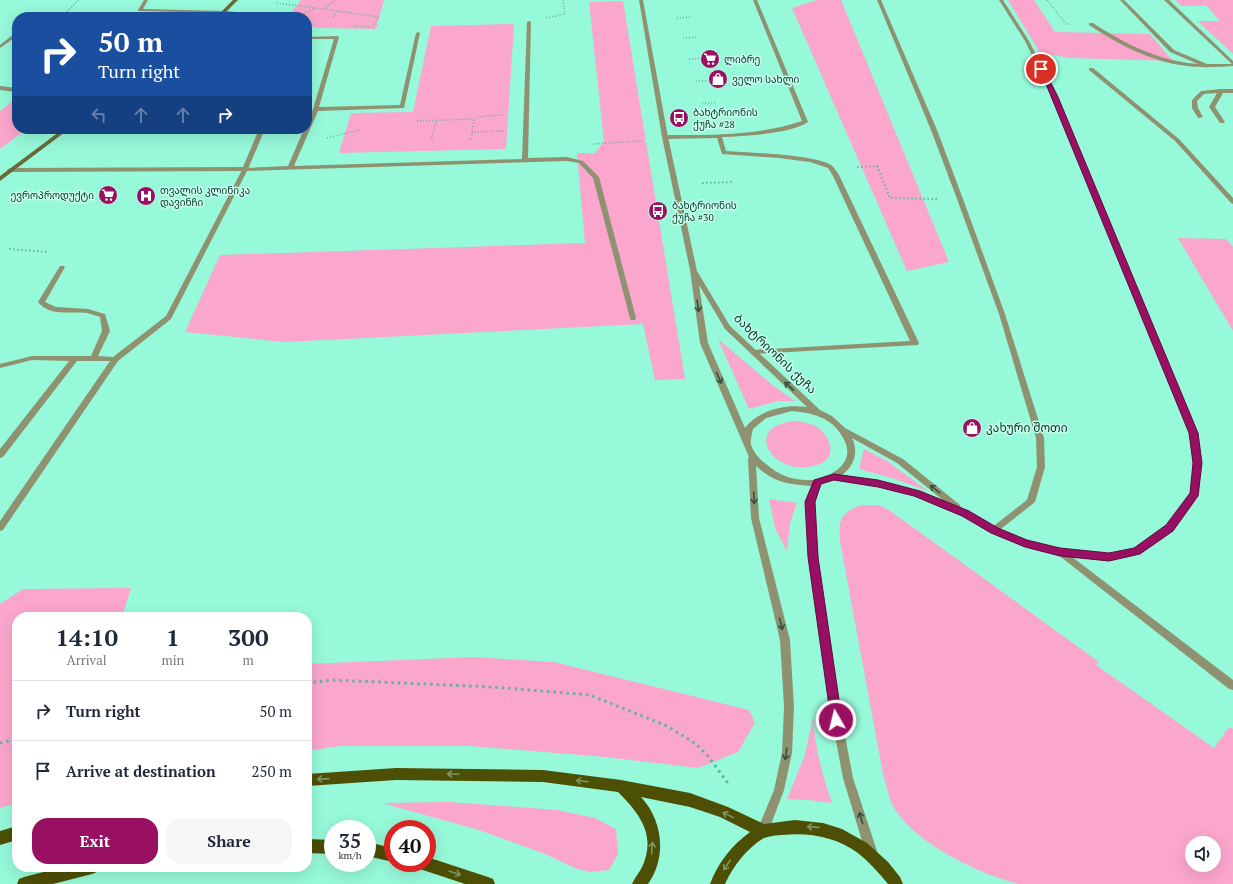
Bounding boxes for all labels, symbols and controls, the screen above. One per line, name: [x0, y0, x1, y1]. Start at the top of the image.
text: 50 m: [98, 23, 163, 60]
icon: right: [32, 28, 84, 80]
supermarket icon: ლიბრე: [699, 48, 721, 70]
pin: [1024, 52, 1058, 86]
place label: ლიბრე: [724, 53, 761, 66]
icon: arrive: [1030, 58, 1052, 80]
text: Turn right: [98, 59, 180, 83]
shop icon: ველო სახლი: [707, 68, 729, 90]
place label: ველო სახლი: [732, 73, 800, 86]
icon: left: [88, 104, 110, 126]
icon: ahead: [130, 104, 152, 126]
icon: ahead: [172, 104, 194, 126]
icon: right: [214, 104, 236, 126]
place label: ბახტრიონის ქუჩა #28: [693, 106, 758, 131]
bus stop icon: ბახტრიონის ქუჩა #28: [668, 107, 690, 129]
supermarket icon: ევროპროდუქტი: [97, 184, 119, 206]
place label: თვალის კლინიკა დავინჩი: [160, 184, 250, 209]
hospital icon: თვალის კლინიკა დავინჩი: [135, 185, 157, 207]
place label: ევროპროდუქტი: [10, 189, 94, 202]
place label: ბახტრიონის ქუჩა #30: [672, 199, 737, 224]
bus stop icon: ბახტრიონის ქუჩა #30: [647, 200, 669, 222]
one-way arrow: [694, 299, 702, 312]
street label: ბახტრიონის ქუჩა: [731, 310, 820, 397]
one-way arrow: [716, 372, 724, 384]
one-way arrow: [784, 381, 794, 390]
shop icon: კახური შოთი: [961, 417, 983, 439]
place label: კახური შოთი: [986, 420, 1068, 435]
one-way arrow: [930, 485, 941, 494]
one-way arrow: [750, 491, 758, 504]
one-way arrow: [778, 618, 786, 631]
text: 14:10: [55, 621, 118, 653]
text: 1: [166, 621, 180, 653]
text: 300: [228, 621, 268, 653]
text: Arrival: [67, 651, 107, 669]
text: min: [161, 651, 184, 669]
text: m: [243, 651, 254, 669]
position arrow: [815, 699, 857, 741]
icon: right: [32, 700, 54, 722]
text: Turn right: [66, 701, 141, 721]
text: 50 m: [259, 701, 292, 721]
one-way arrow: [782, 747, 790, 760]
icon: arrive: [32, 760, 54, 782]
text: Arrive at destination: [66, 761, 216, 781]
text: 250 m: [251, 761, 292, 781]
one-way arrow: [447, 770, 460, 778]
one-way arrow: [317, 775, 330, 782]
one-way arrow: [576, 777, 589, 785]
one-way arrow: [722, 811, 734, 818]
one-way arrow: [857, 812, 864, 825]
button: Exit: [32, 818, 158, 864]
button: Share: [166, 818, 292, 864]
speed limit sign: 40: [384, 820, 436, 872]
one-way arrow: [807, 824, 820, 831]
text: 35: [339, 827, 361, 854]
map controls: [1185, 836, 1221, 872]
button: sound: [1185, 836, 1221, 872]
one-way arrow: [649, 842, 656, 855]
text: km/h: [338, 849, 362, 862]
one-way arrow: [723, 859, 731, 870]
one-way arrow: [449, 870, 462, 877]

